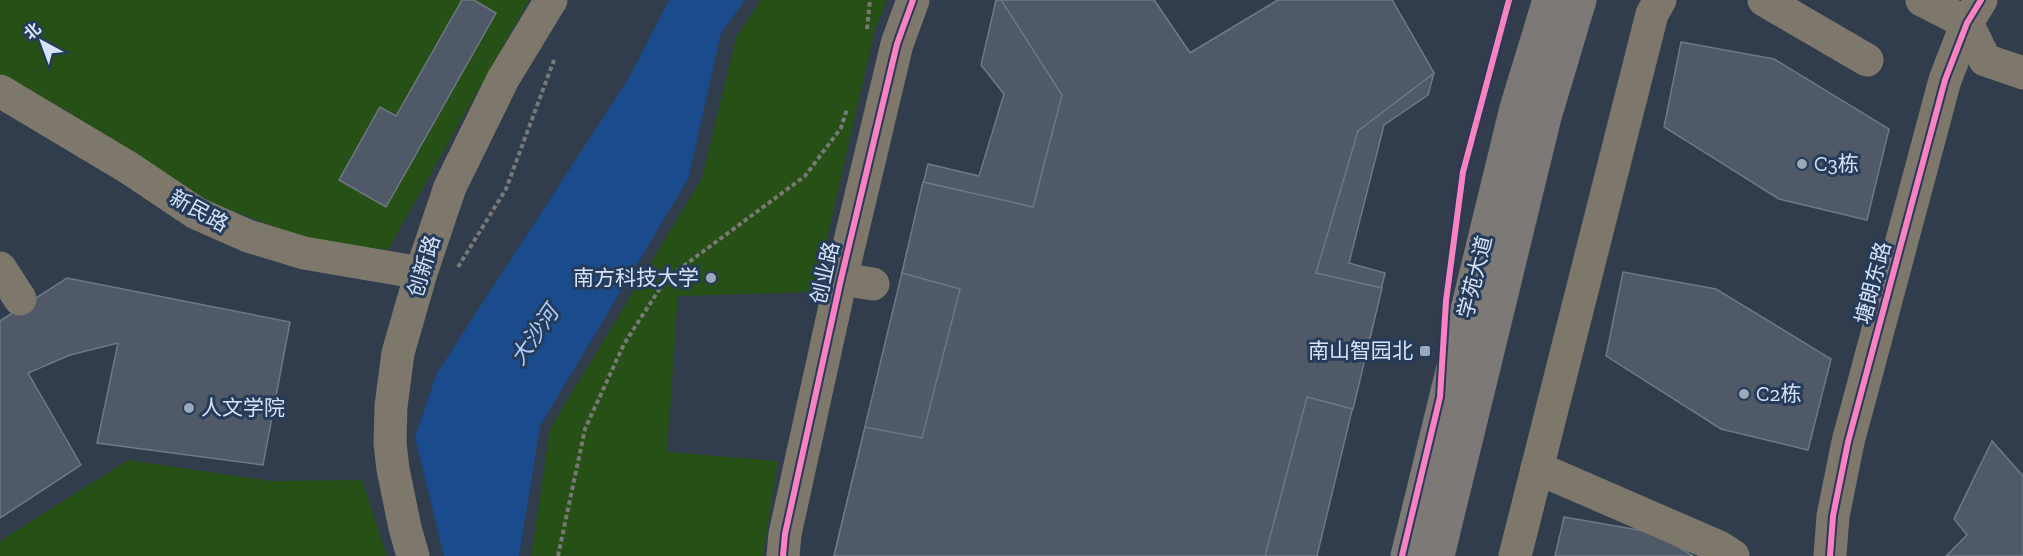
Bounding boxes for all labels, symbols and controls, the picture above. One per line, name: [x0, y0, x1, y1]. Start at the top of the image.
north arrow: [12, 12, 72, 72]
text: 北: [20, 19, 45, 43]
place label: C3栋: [1814, 151, 1859, 176]
marker: C3栋: [1795, 157, 1809, 171]
street label: 新民路: [166, 184, 233, 237]
street label: 创新路: [402, 232, 445, 300]
street label: 学苑大道: [1452, 233, 1497, 321]
street label: 创业路: [805, 239, 844, 306]
street label: 塘朗东路: [1850, 239, 1895, 327]
place label: 南方科技大学: [573, 265, 699, 290]
marker: 南方科技大学: [704, 271, 718, 285]
water label: 大沙河: [504, 297, 567, 370]
place label: 南山智园北: [1308, 338, 1413, 363]
marker: 南山智园北: [1418, 344, 1432, 358]
place label: C2栋: [1756, 381, 1801, 406]
marker: C2栋: [1737, 387, 1751, 401]
place label: 人文学院: [201, 395, 285, 420]
marker: 人文学院: [182, 401, 196, 415]

